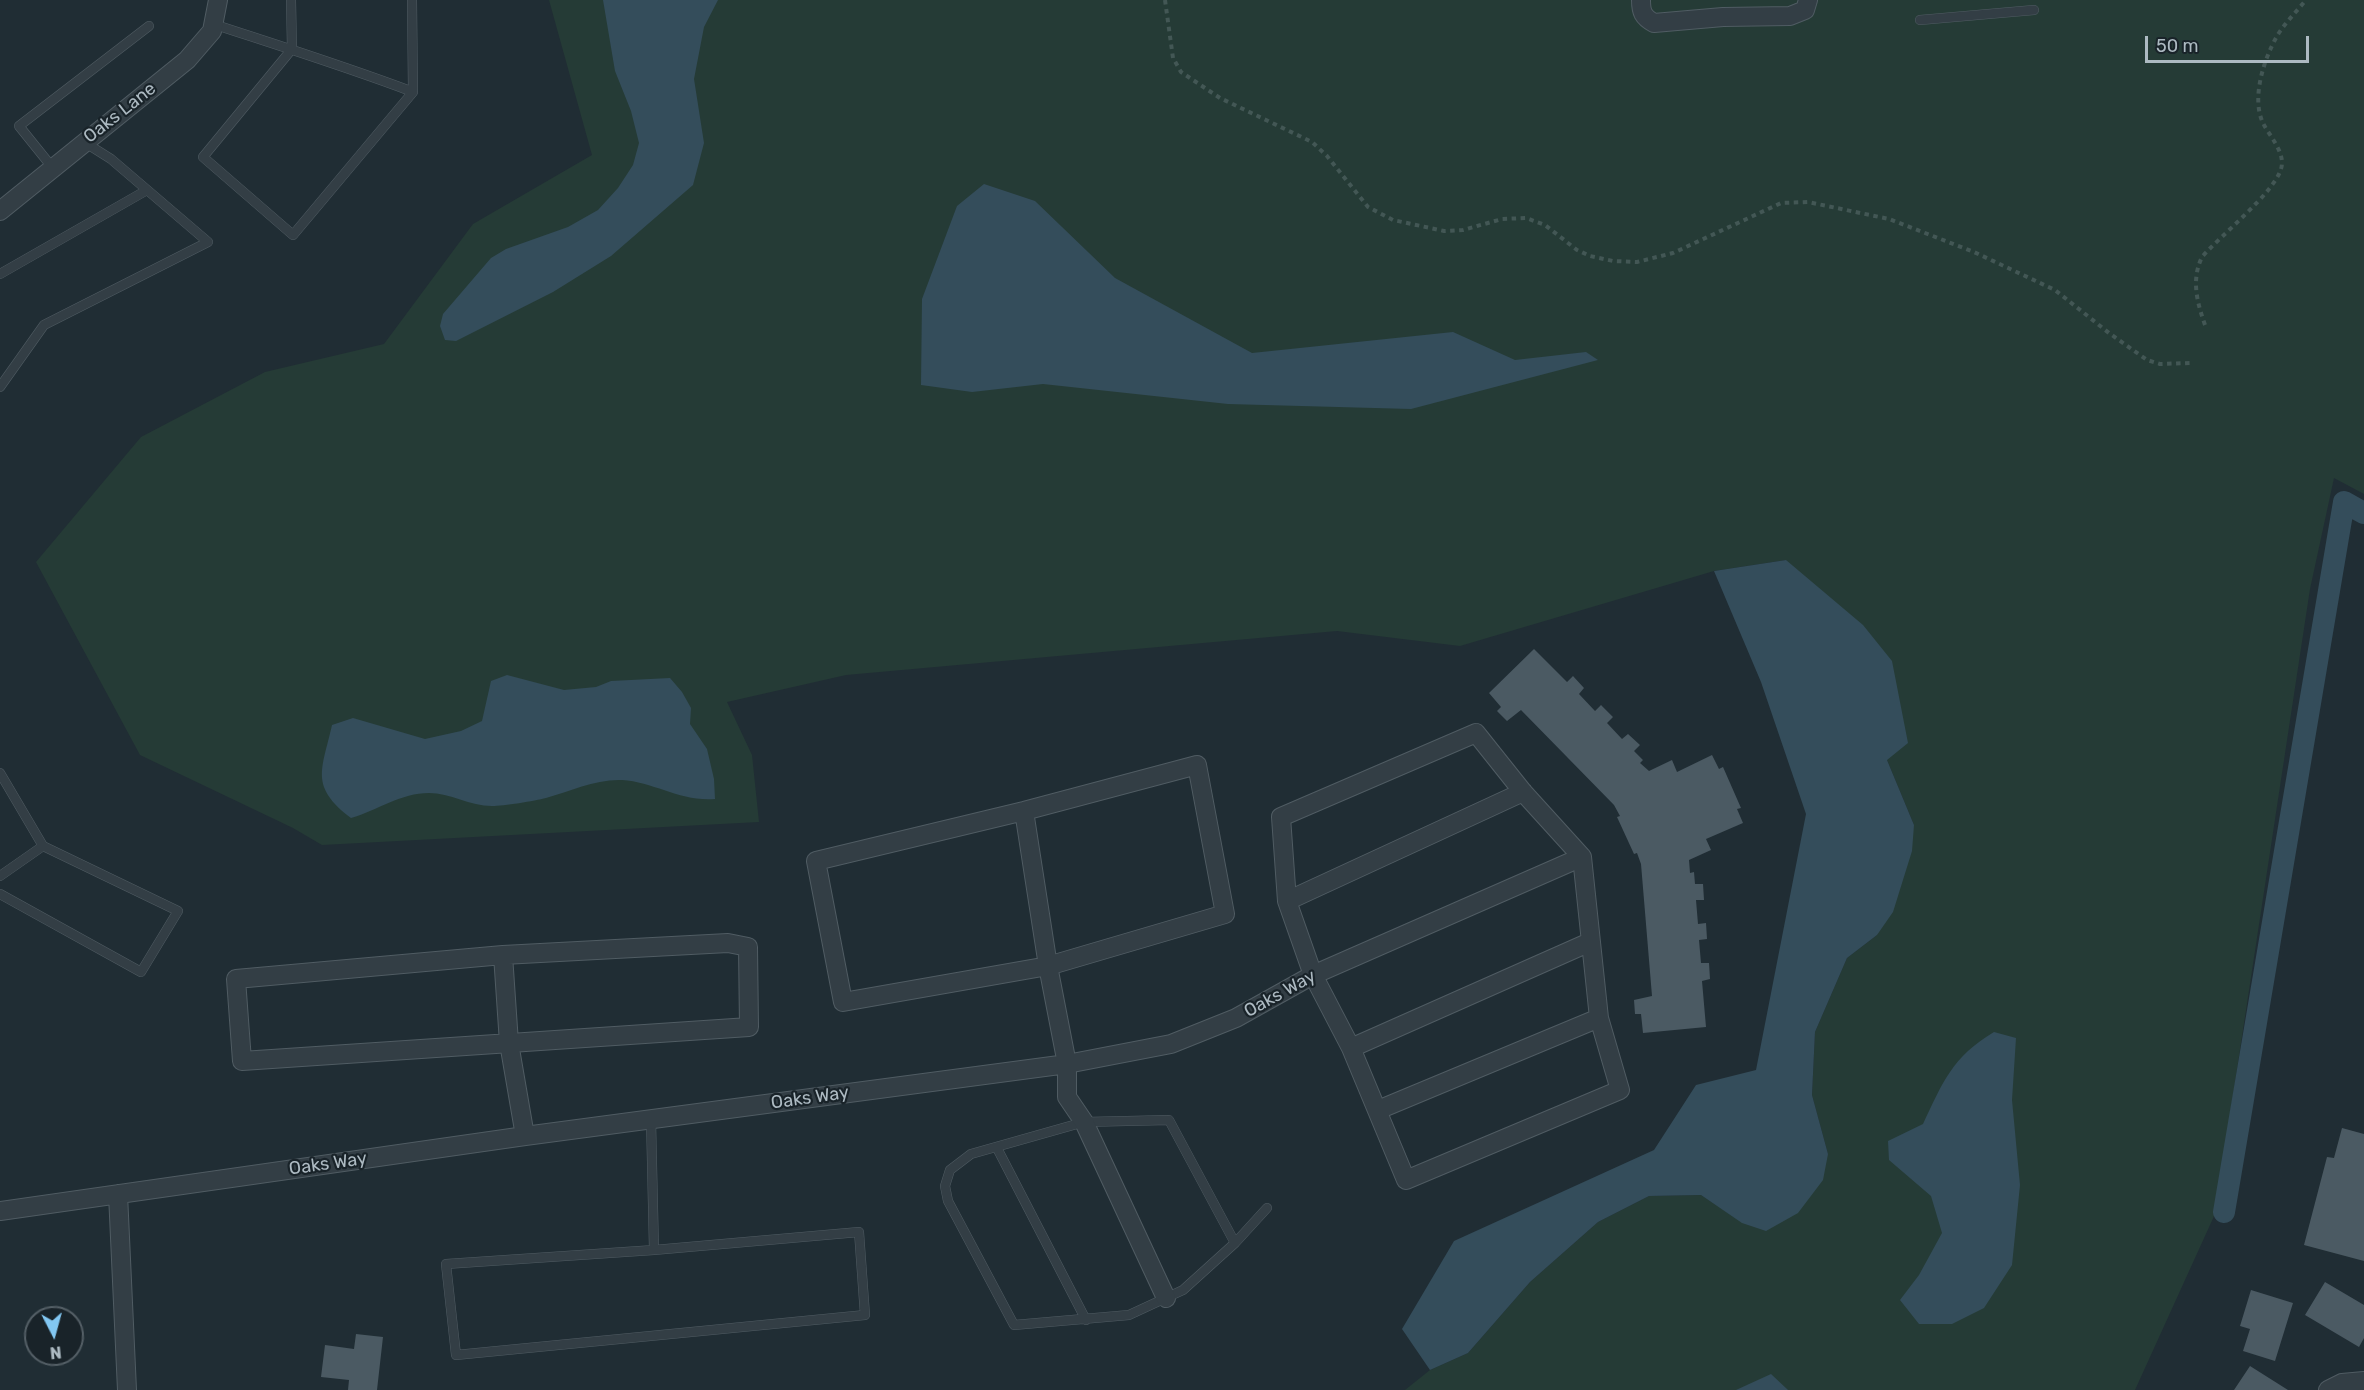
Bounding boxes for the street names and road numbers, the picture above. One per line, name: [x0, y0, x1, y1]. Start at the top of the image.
street label: Oaks Lane: [80, 78, 160, 148]
street label: Oaks Way: [1240, 966, 1320, 1022]
street label: Oaks Way: [770, 1082, 850, 1114]
street label: Oaks Way: [288, 1148, 368, 1180]

